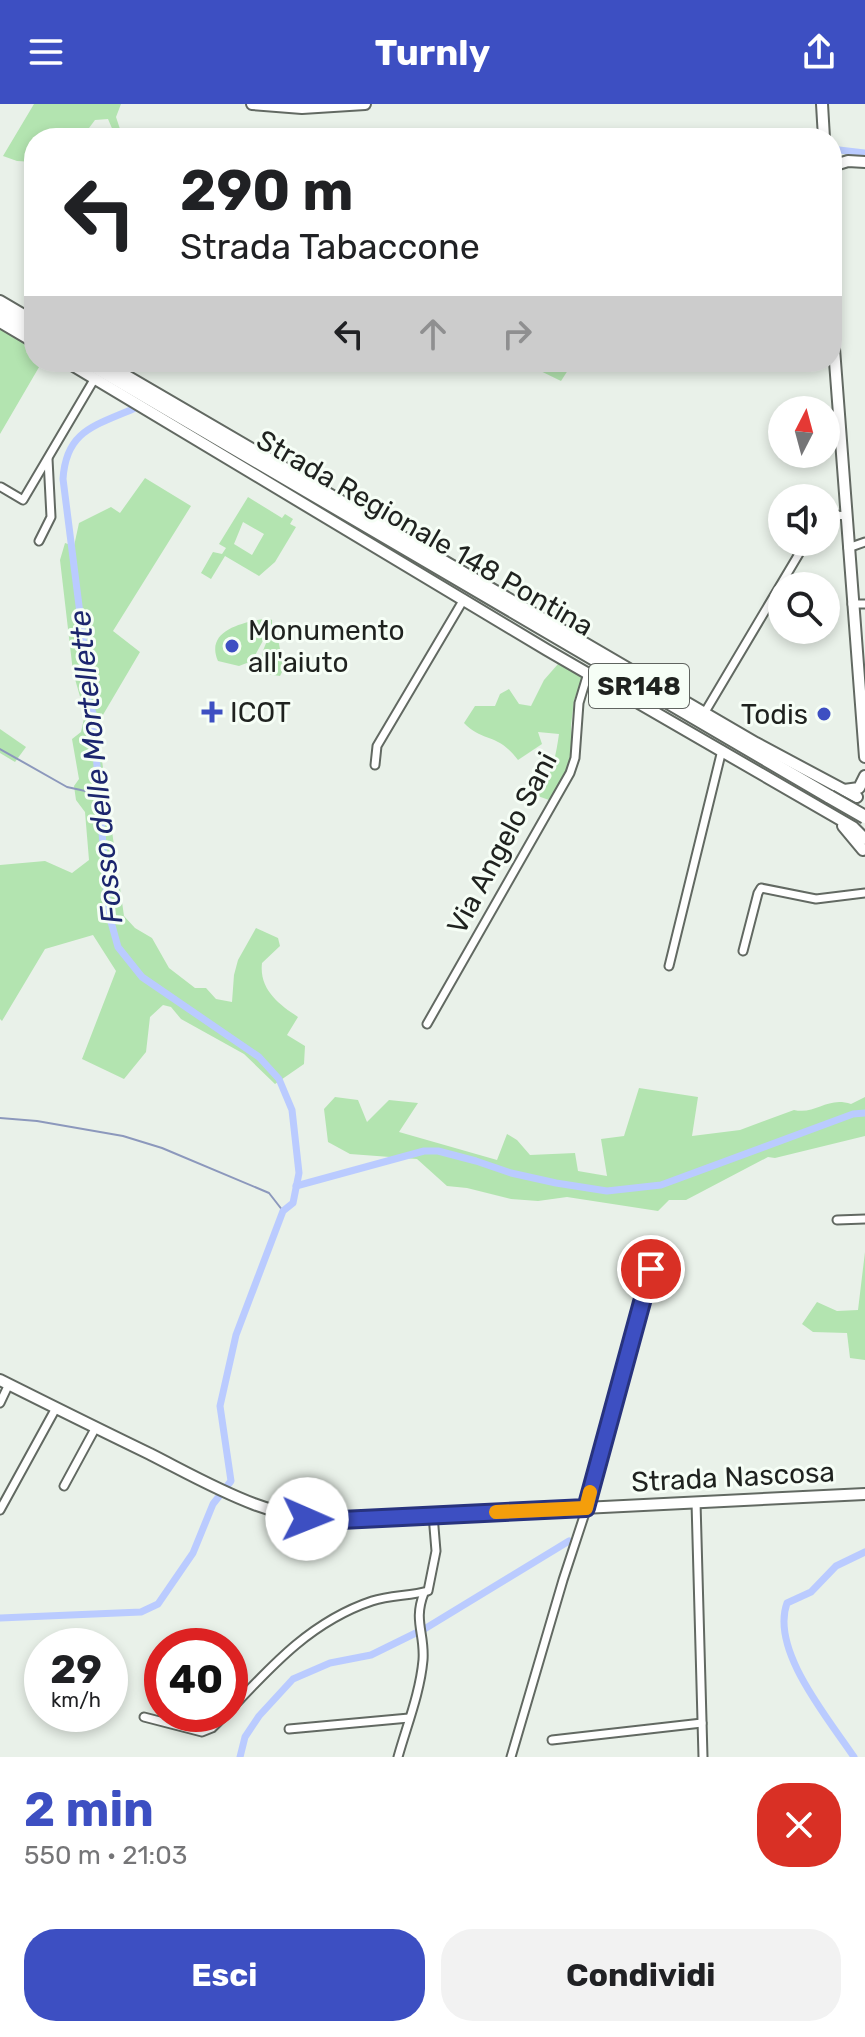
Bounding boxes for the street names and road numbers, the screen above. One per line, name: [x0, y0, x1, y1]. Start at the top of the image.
street label: Strada Regionale 148 Pontina: [251, 423, 599, 643]
road number: SR148: [589, 664, 689, 708]
street label: Via Angelo Sani: [440, 746, 564, 940]
street label: Strada Nascosa: [630, 1455, 836, 1499]

